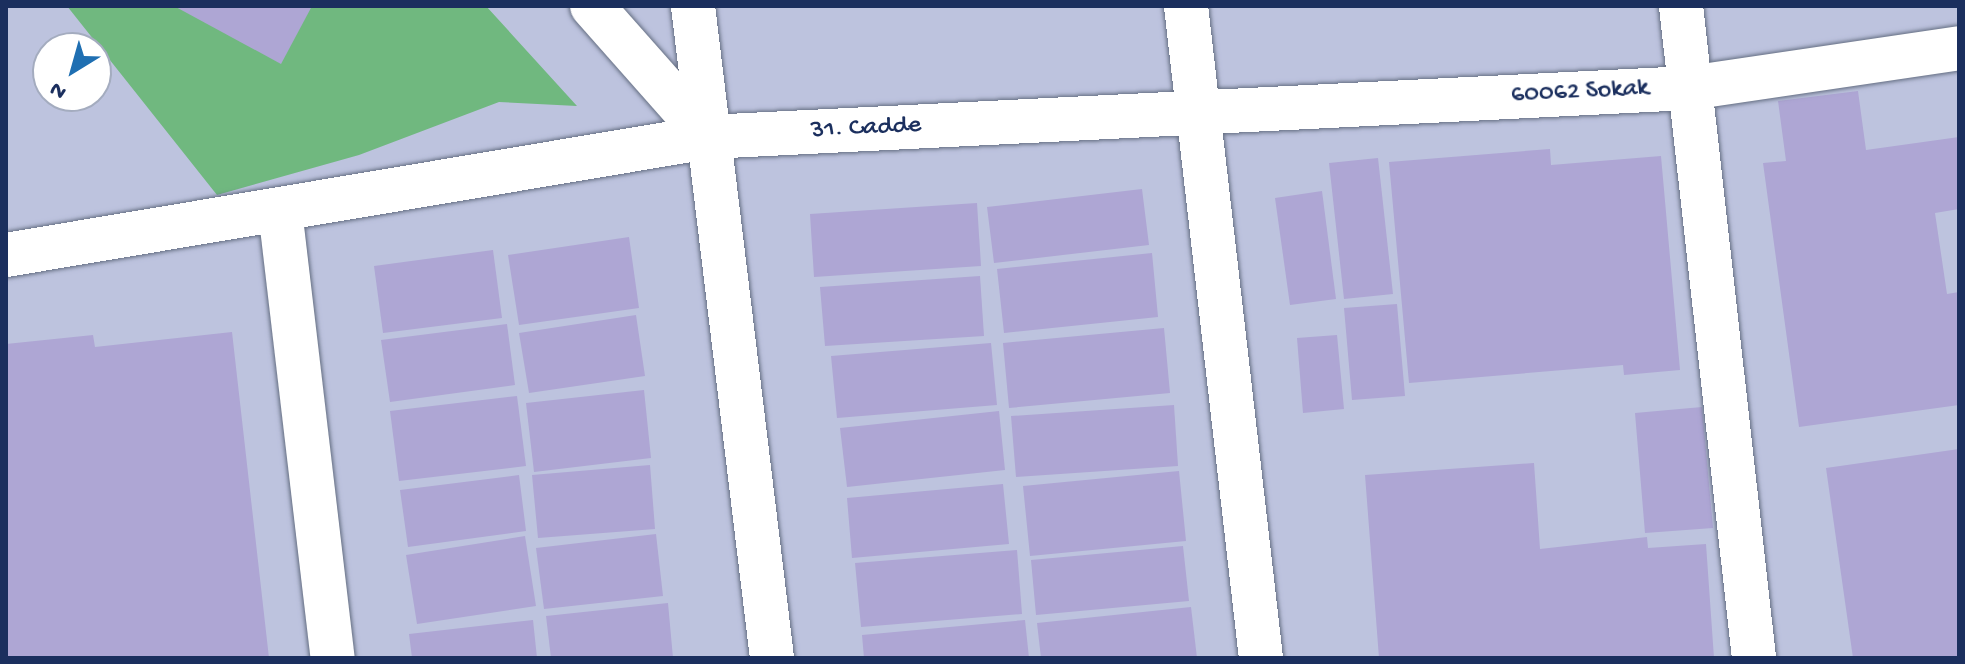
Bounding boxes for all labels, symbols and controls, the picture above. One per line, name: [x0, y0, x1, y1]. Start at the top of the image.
north arrow: [32, 32, 112, 112]
street label: 60062 Sokak: [1510, 74, 1650, 112]
text: N: [45, 75, 72, 104]
street label: 31. Cadde: [810, 111, 922, 147]

